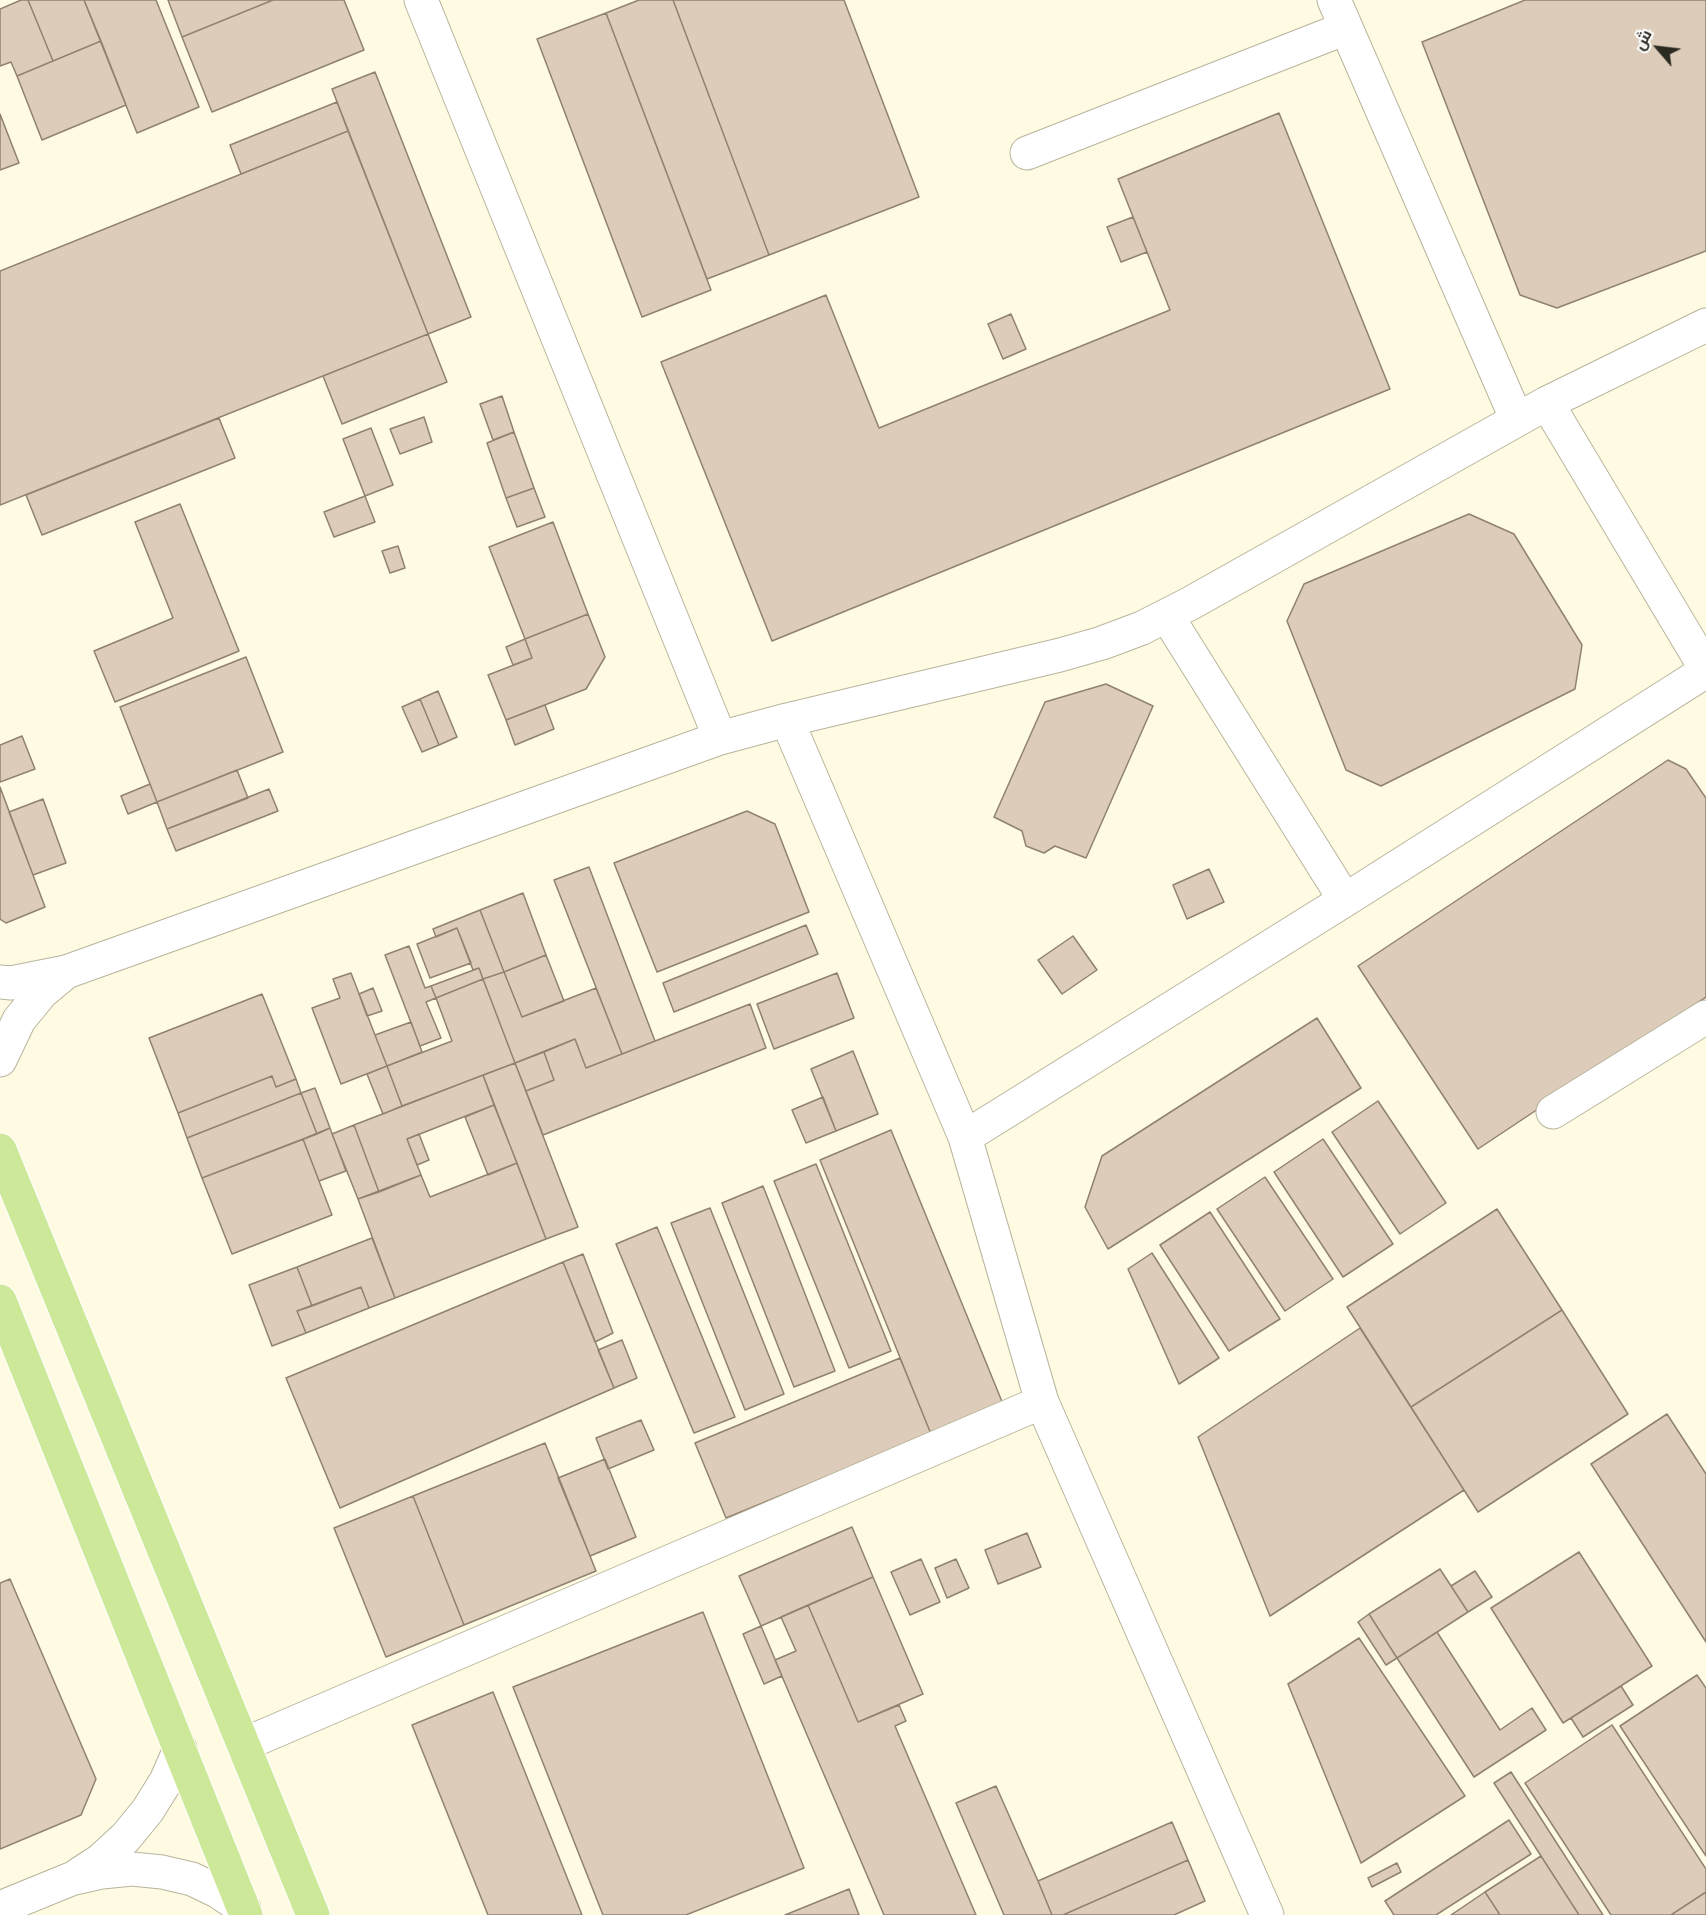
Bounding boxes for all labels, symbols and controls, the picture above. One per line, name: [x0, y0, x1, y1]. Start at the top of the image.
north arrow: [1628, 18, 1688, 78]
text: ش: [1628, 26, 1656, 53]

